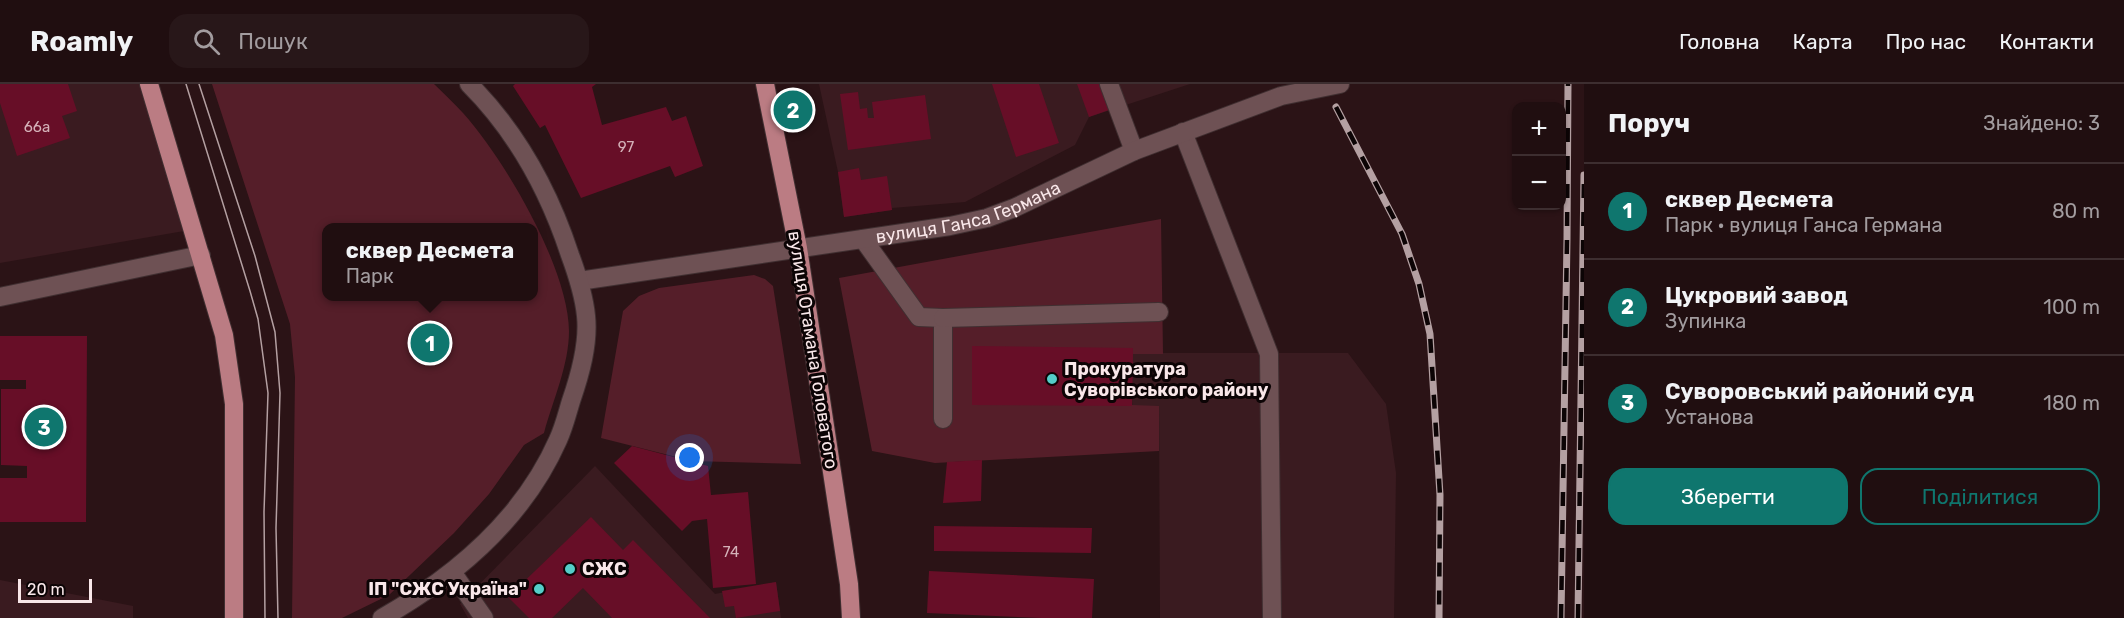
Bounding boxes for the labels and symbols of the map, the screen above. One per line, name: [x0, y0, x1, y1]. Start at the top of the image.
pin: 2: [774, 87, 812, 132]
house number: 66а: [24, 118, 50, 136]
house number: 97: [618, 138, 635, 156]
street label: вулиця Ганса Германа: [874, 176, 1064, 248]
street label: вулиця Отамана Головатого: [783, 229, 843, 471]
pin: 1: [410, 320, 450, 366]
place label: Прокуратура Суворівського району: [1064, 358, 1269, 401]
marker: Прокуратура Суворівського району: [1045, 372, 1059, 386]
pin: 3: [24, 404, 63, 450]
your location: [675, 443, 704, 472]
house number: 74: [723, 543, 739, 561]
place label: СЖС: [582, 558, 627, 580]
marker: СЖС: [563, 562, 577, 576]
scale bar: [18, 576, 92, 604]
place label: ІП "СЖС Україна": [368, 578, 527, 600]
marker: ІП "СЖС Україна": [532, 582, 546, 596]

